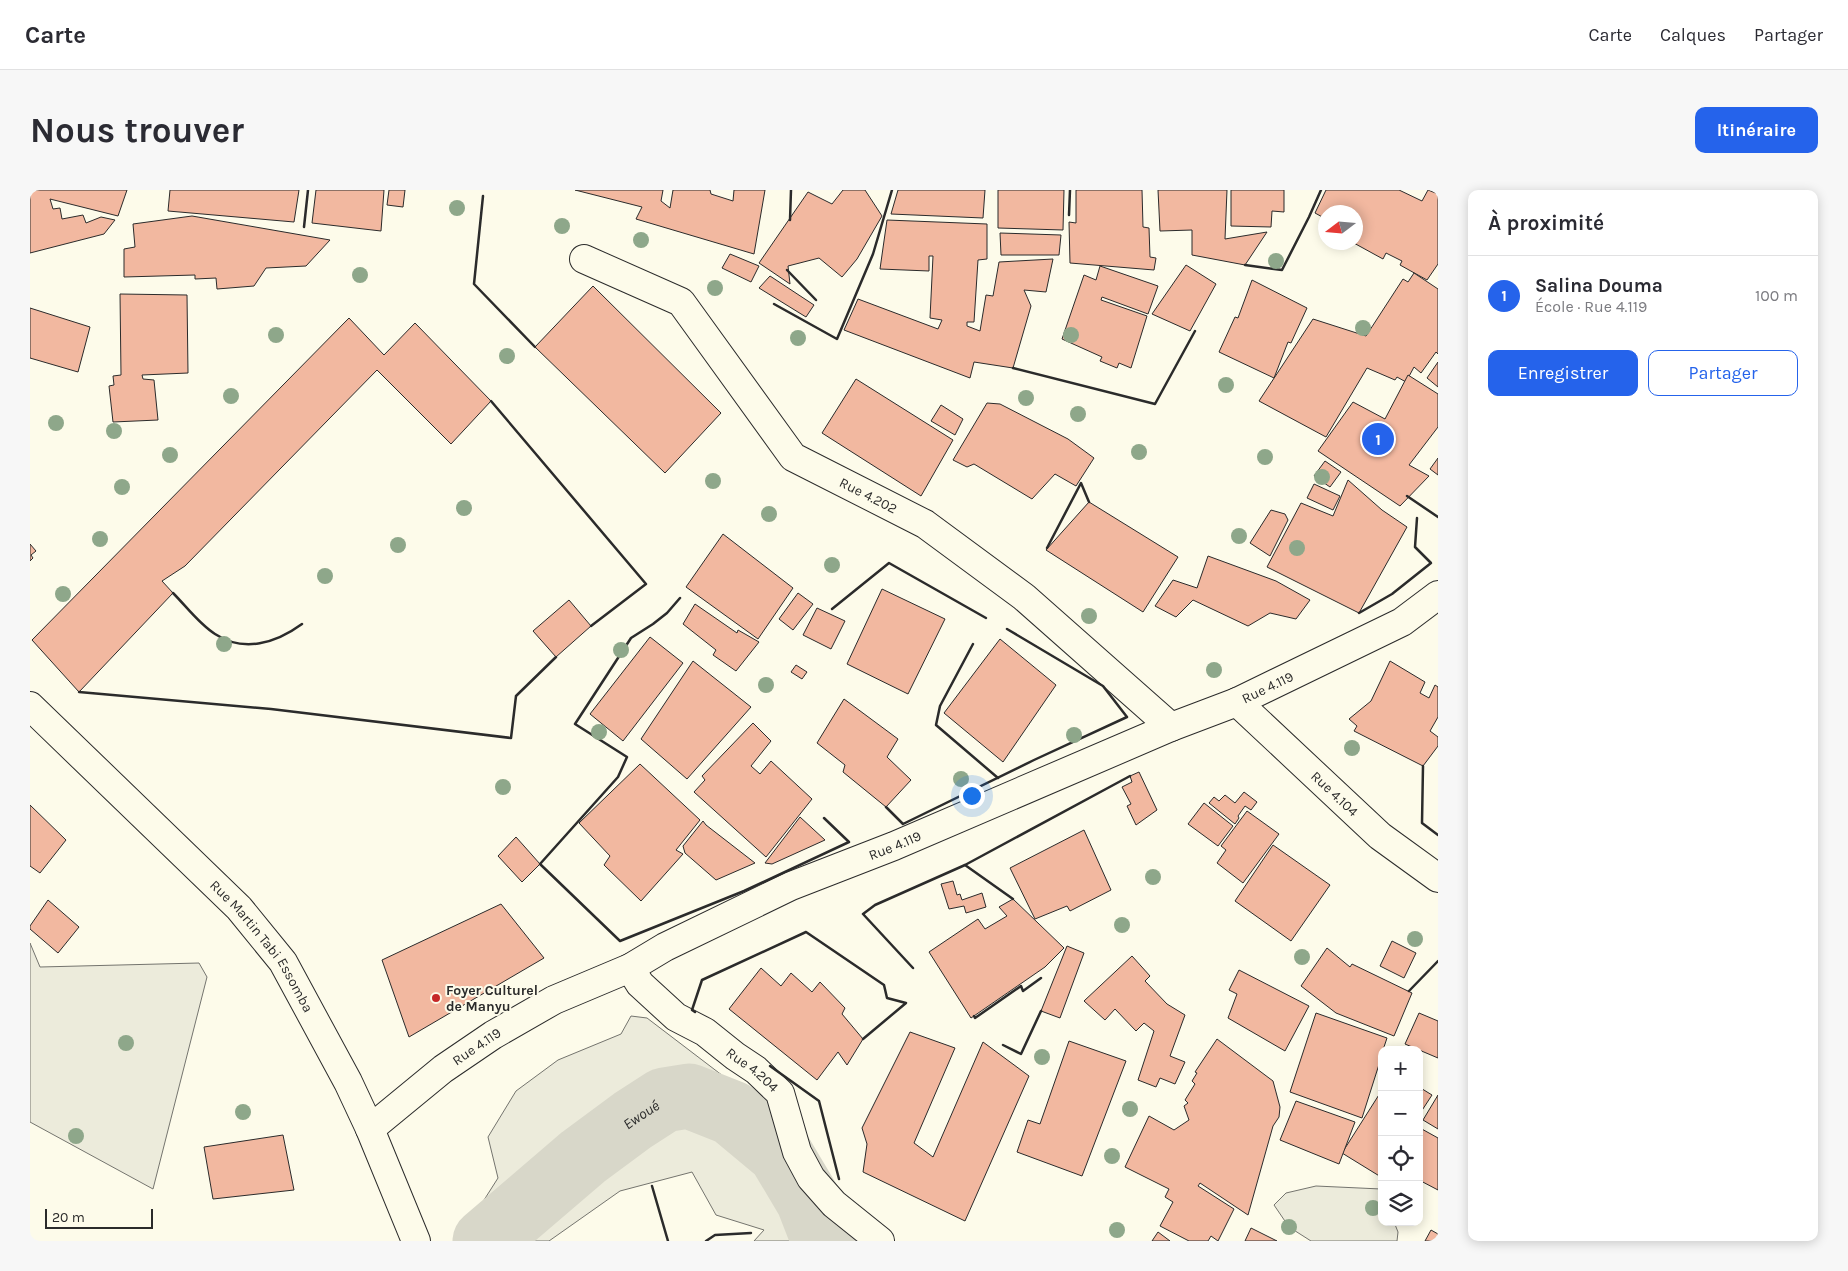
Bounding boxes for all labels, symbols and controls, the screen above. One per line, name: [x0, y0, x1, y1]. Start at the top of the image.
text: Carte: [25, 21, 86, 49]
text: Carte: [1588, 24, 1632, 46]
text: Calques: [1660, 24, 1726, 46]
text: Partager: [1754, 24, 1823, 46]
button: Itinéraire: [1695, 107, 1818, 153]
text: Nous trouver: [30, 110, 244, 151]
north arrow: [1318, 205, 1363, 250]
text: À proximité: [1488, 211, 1604, 235]
text: Salina Douma: [1535, 275, 1663, 297]
text: 1: [1501, 286, 1507, 305]
text: 100 m: [1755, 286, 1798, 305]
text: École · Rue 4.119: [1535, 297, 1647, 316]
button: Enregistrer: [1488, 350, 1638, 396]
button: Partager: [1648, 350, 1798, 396]
pin: 1: [1362, 420, 1394, 458]
street label: Rue 4.202: [837, 474, 900, 517]
street label: Rue 4.119: [1239, 667, 1296, 707]
street label: Rue 4.104: [1308, 767, 1362, 820]
your location: [959, 783, 985, 809]
street label: Rue 4.119: [866, 827, 924, 864]
street label: Rue Martin Tabi Essomba: [207, 876, 317, 1015]
place label: Foyer Culturel de Manyu: [446, 982, 538, 1015]
marker: Foyer Culturel de Manyu: [430, 992, 442, 1004]
street label: Rue 4.119: [449, 1024, 504, 1069]
street label: Rue 4.204: [723, 1044, 782, 1096]
map controls: [1378, 1046, 1423, 1226]
button: +: [1378, 1046, 1423, 1091]
button: −: [1378, 1091, 1423, 1136]
water label: Ewoué: [619, 1096, 663, 1133]
button: locate: [1378, 1136, 1423, 1181]
button: layers: [1378, 1181, 1423, 1226]
scale bar: [45, 1206, 152, 1229]
text: 20 m: [52, 1209, 85, 1226]

